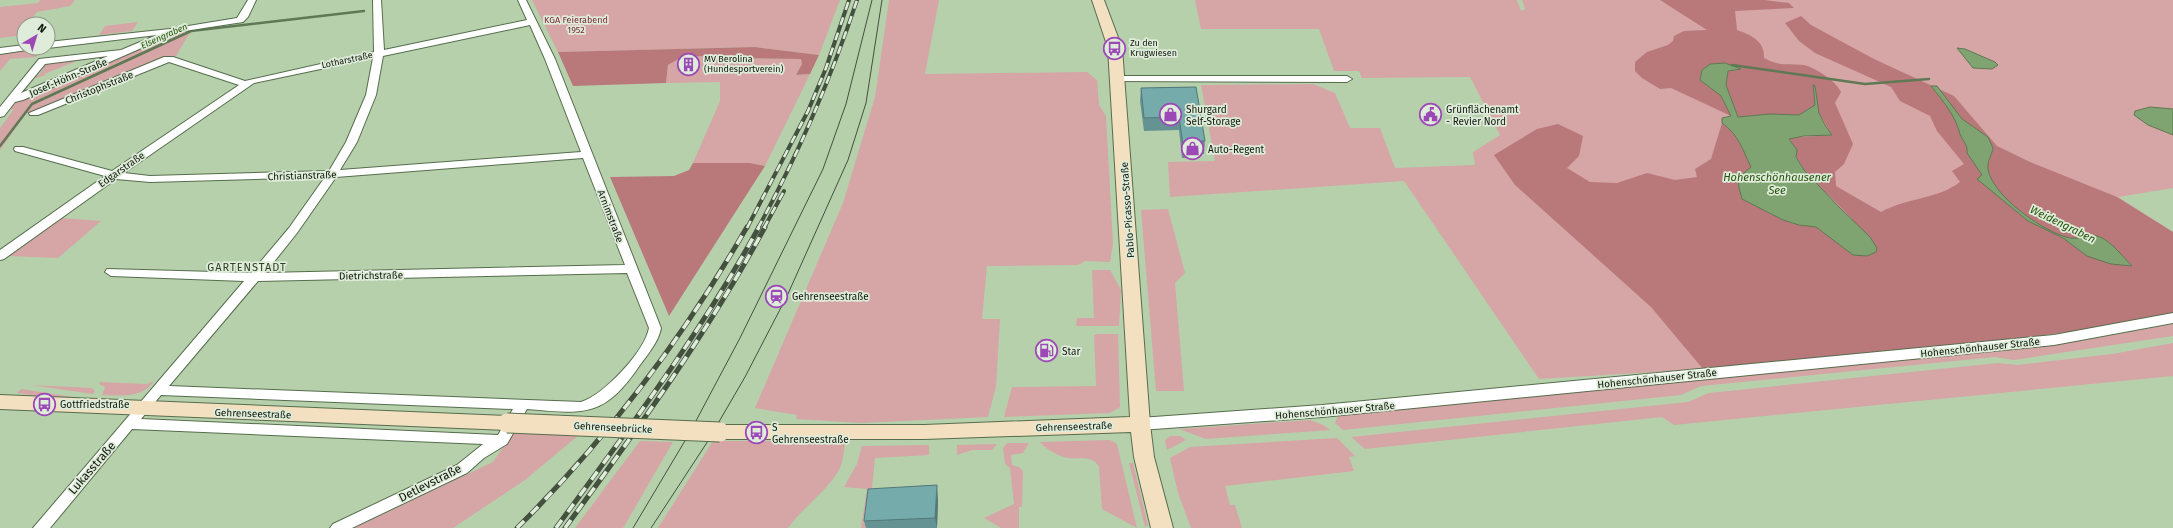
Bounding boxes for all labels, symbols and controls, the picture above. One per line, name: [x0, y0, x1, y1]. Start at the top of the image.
park label: KGA Feierabend 1952: [544, 15, 608, 35]
north arrow: [16, 16, 56, 56]
text: N: [35, 21, 49, 36]
water label: Elsengraben: [139, 21, 189, 51]
bus stop icon: Zu den Krugwiesen: [1102, 35, 1128, 61]
place label: Zu den Krugwiesen: [1130, 38, 1177, 58]
street label: Lotharstraße: [321, 50, 374, 70]
building icon: MV Berolina (Hundesportverein): [675, 51, 701, 77]
place label: MV Berolina (Hundesportverein): [704, 54, 784, 74]
street label: Josef-Höhn-Straße: [28, 56, 109, 100]
street label: Christophstraße: [64, 69, 135, 107]
shop icon: Shurgard Self-Storage: [1157, 102, 1183, 128]
public building icon: Grünflächenamt - Revier Nord: [1417, 102, 1443, 128]
place label: Shurgard Self-Storage: [1186, 104, 1241, 128]
place label: Grünflächenamt - Revier Nord: [1446, 104, 1519, 128]
shop icon: Auto-Regent: [1179, 136, 1205, 162]
place label: Auto-Regent: [1208, 144, 1265, 156]
street label: Edgarstraße: [96, 149, 147, 190]
street label: Pablo-Picasso-Straße: [1119, 162, 1137, 258]
street label: Christianstraße: [267, 169, 337, 183]
water label: Hohenschönhausener See: [1723, 171, 1832, 197]
street label: Arnimstraße: [595, 188, 626, 244]
water label: Weidengraben: [2028, 203, 2098, 246]
district label: GARTENSTADT: [207, 261, 287, 274]
street label: Dietrichstraße: [339, 269, 403, 283]
station icon: Gehrenseestraße: [764, 283, 790, 309]
place label: Gehrenseestraße: [792, 291, 869, 303]
street label: Hohenschönhauser Straße: [1920, 336, 2040, 360]
fuel station icon: Star: [1034, 338, 1060, 364]
place label: Star: [1062, 346, 1080, 358]
street label: Hohenschönhauser Straße: [1597, 367, 1717, 391]
bus stop icon: Gottfriedstraße: [32, 391, 58, 417]
place label: Gottfriedstraße: [60, 399, 129, 411]
street label: Hohenschönhauser Straße: [1275, 400, 1395, 422]
street label: Gehrenseestraße: [214, 407, 291, 421]
street label: Gehrenseebrücke: [573, 420, 653, 436]
bus stop icon: S Gehrenseestraße: [743, 420, 769, 446]
street label: Gehrenseestraße: [1036, 420, 1113, 434]
place label: S Gehrenseestraße: [772, 422, 849, 446]
street label: Lukasstraße: [65, 439, 119, 497]
street label: Detlevstraße: [396, 461, 464, 505]

